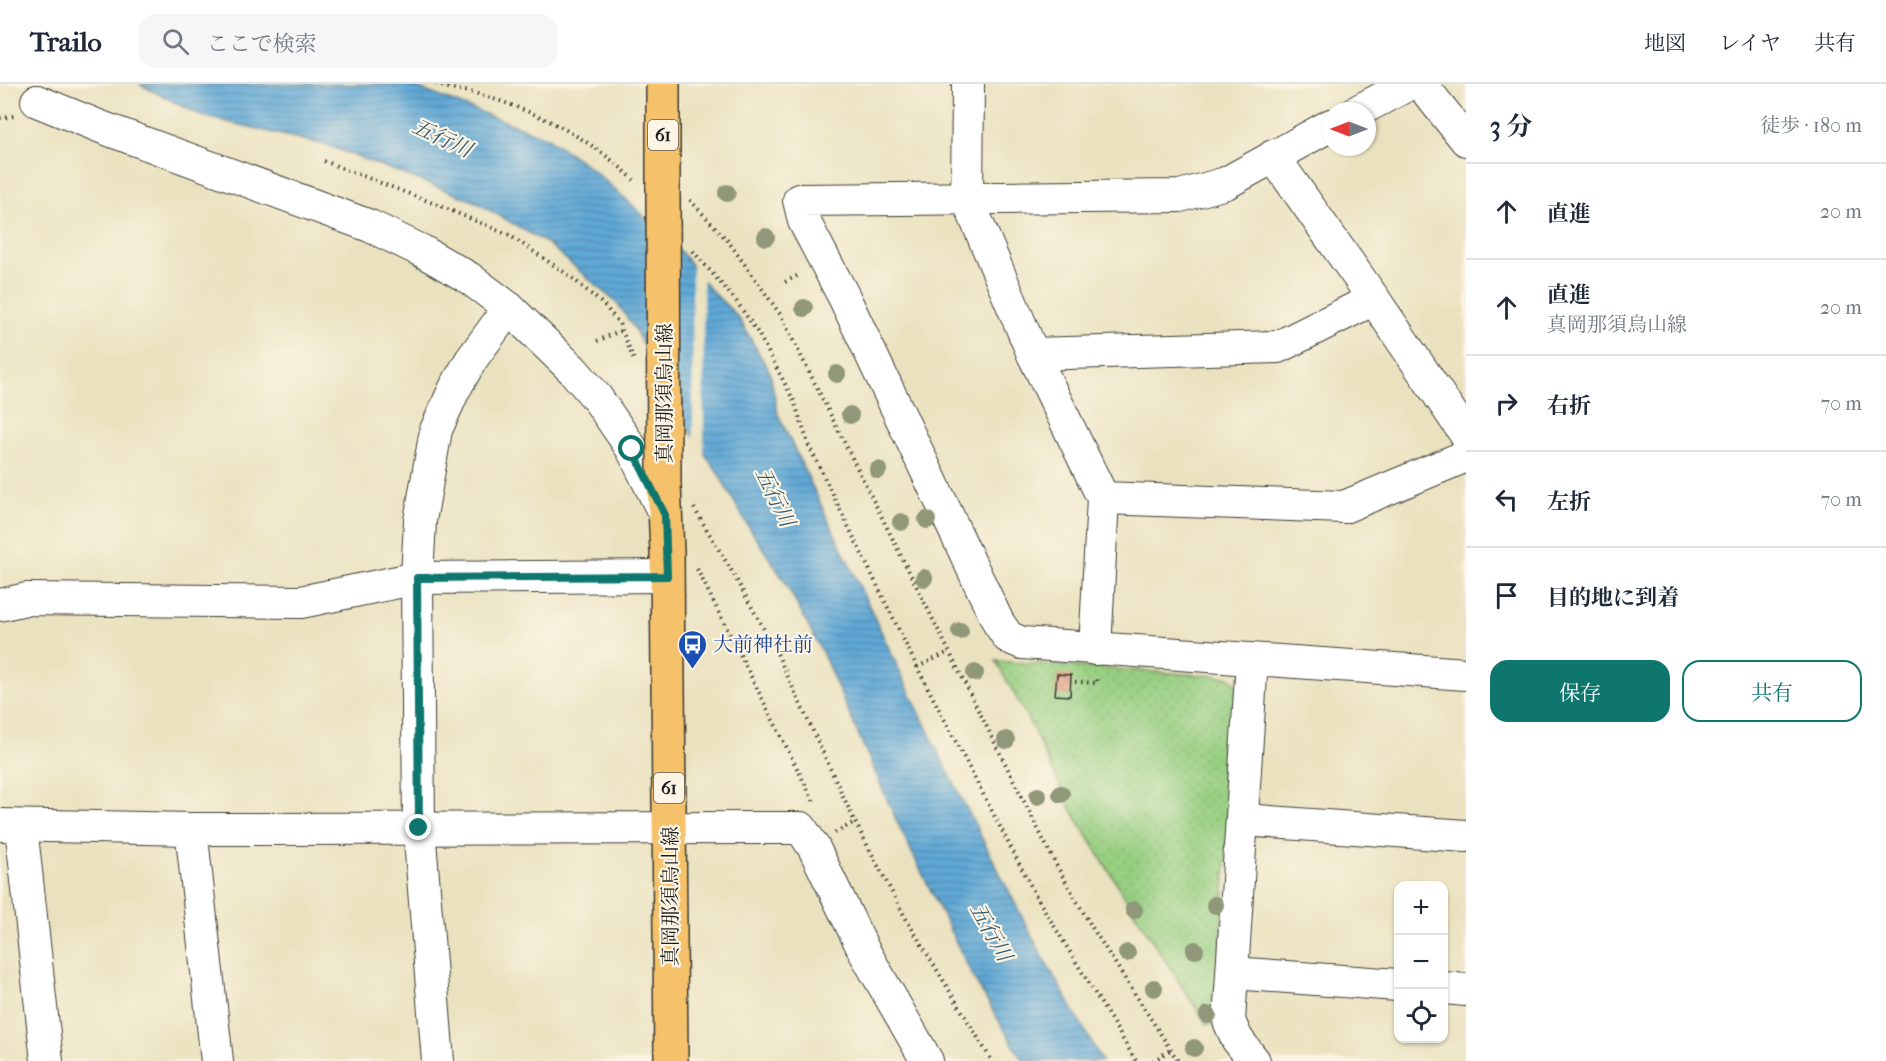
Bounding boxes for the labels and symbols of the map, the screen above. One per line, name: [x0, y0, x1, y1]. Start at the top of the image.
north arrow: [1322, 102, 1376, 156]
water label: 五行川: [408, 114, 477, 163]
road number: 61: [648, 120, 678, 150]
street label: 真岡那須烏山線: [653, 323, 676, 463]
route start: [618, 435, 644, 461]
water label: 五行川: [750, 463, 800, 532]
bus stop icon: 大前神社前: [676, 628, 708, 670]
place label: 大前神社前: [713, 633, 813, 656]
road number: 61: [654, 773, 684, 803]
route end: [405, 814, 431, 840]
street label: 真岡那須烏山線: [659, 826, 682, 966]
water label: 五行川: [965, 899, 1018, 967]

